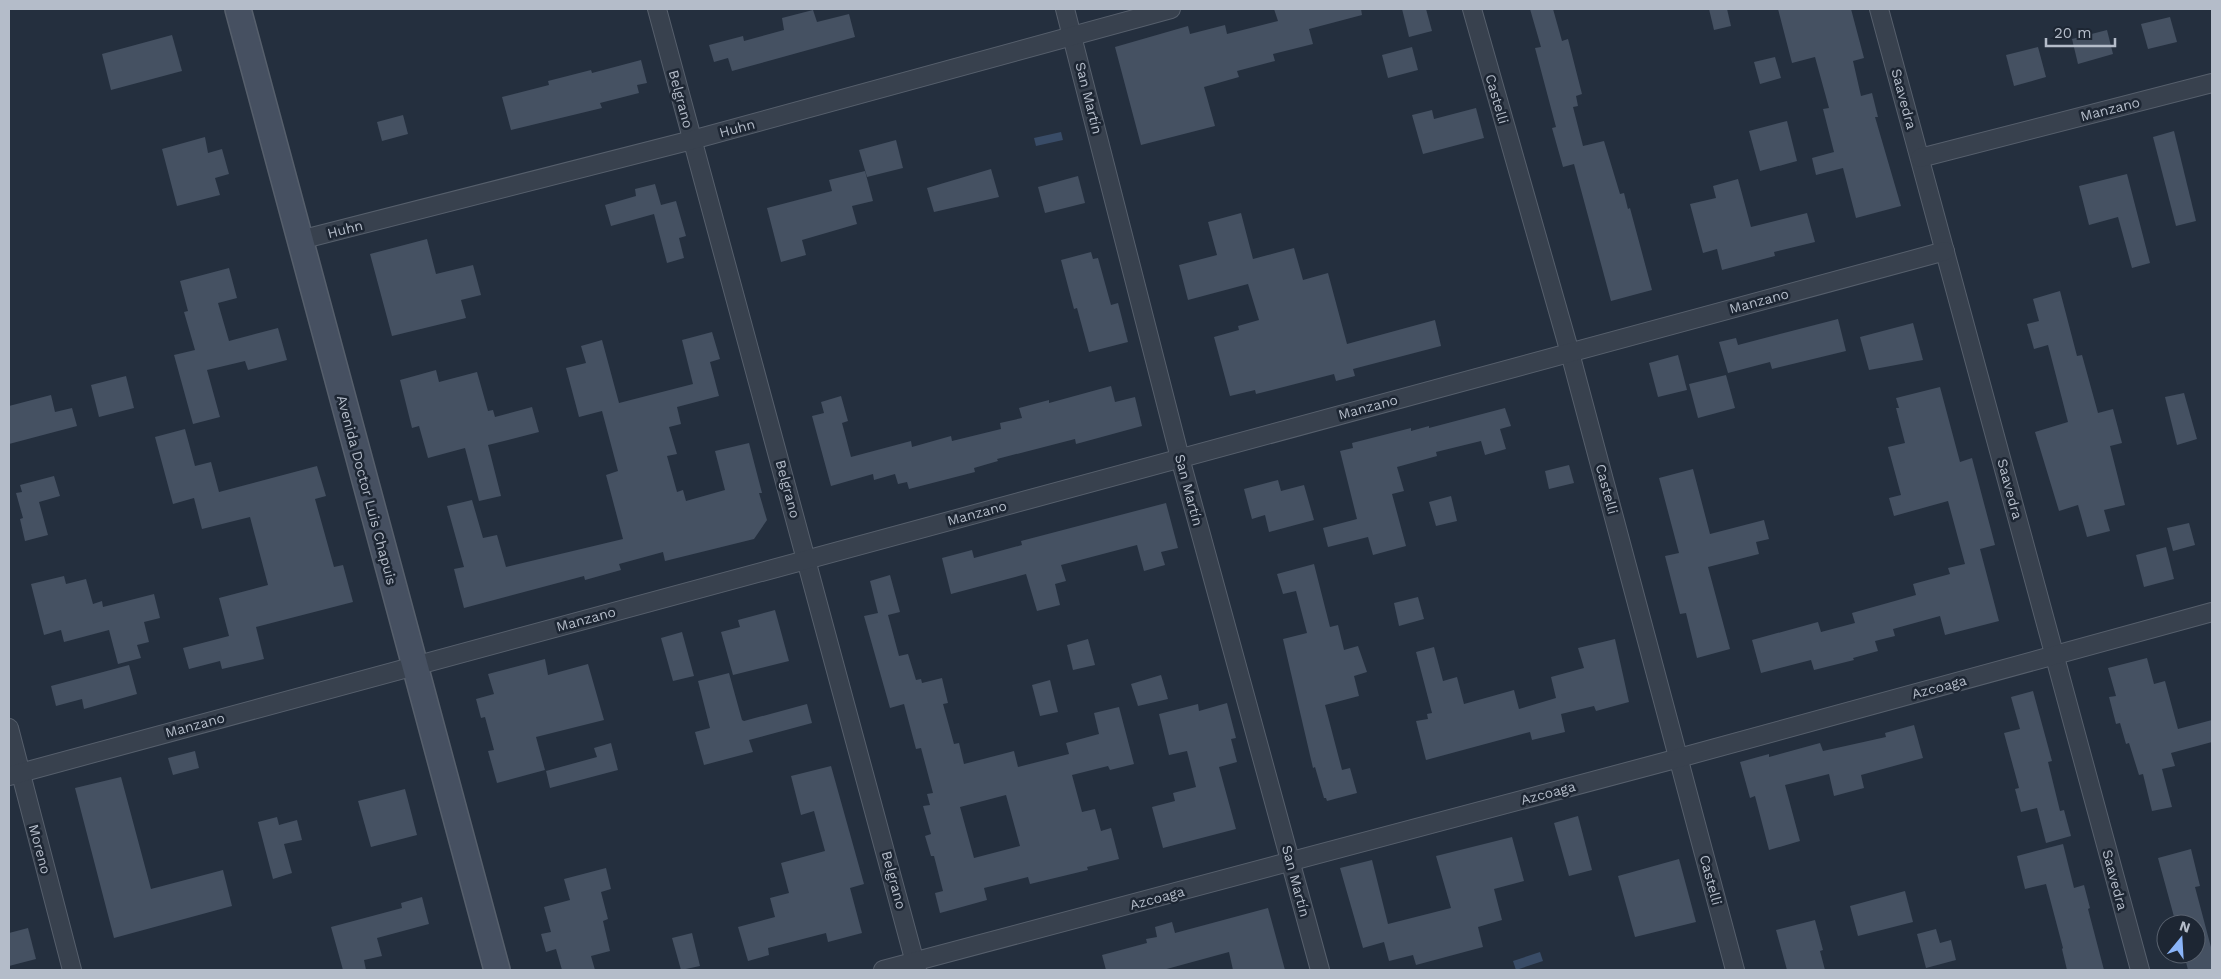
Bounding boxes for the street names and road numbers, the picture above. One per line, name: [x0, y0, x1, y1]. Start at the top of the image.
street label: San Martín: [1072, 60, 1106, 136]
street label: Saavedra: [1888, 67, 1920, 131]
street label: Belgrano: [666, 68, 696, 130]
street label: Castelli: [1482, 72, 1512, 126]
street label: Manzano: [2079, 94, 2141, 124]
street label: Huhn: [717, 116, 757, 140]
street label: Huhn: [326, 217, 364, 241]
street label: Manzano: [1727, 285, 1791, 317]
street label: Manzano: [1336, 391, 1400, 423]
street label: Avenida Doctor Luis Chapuis: [334, 393, 400, 587]
street label: San Martín: [1172, 452, 1206, 528]
street label: Saavedra: [1994, 457, 2026, 521]
street label: Belgrano: [773, 458, 803, 520]
street label: Castelli: [1593, 462, 1621, 516]
street label: Manzano: [945, 497, 1009, 529]
street label: Manzano: [554, 603, 618, 635]
street label: Azcoaga: [1910, 672, 1968, 702]
street label: Manzano: [163, 709, 227, 741]
street label: Azcoaga: [1519, 778, 1577, 808]
street label: Moreno: [26, 822, 54, 876]
street label: San Martín: [1279, 843, 1313, 919]
street label: Saavedra: [2099, 848, 2131, 912]
street label: Belgrano: [879, 849, 909, 911]
street label: Castelli: [1697, 853, 1725, 907]
street label: Azcoaga: [1128, 883, 1186, 913]

